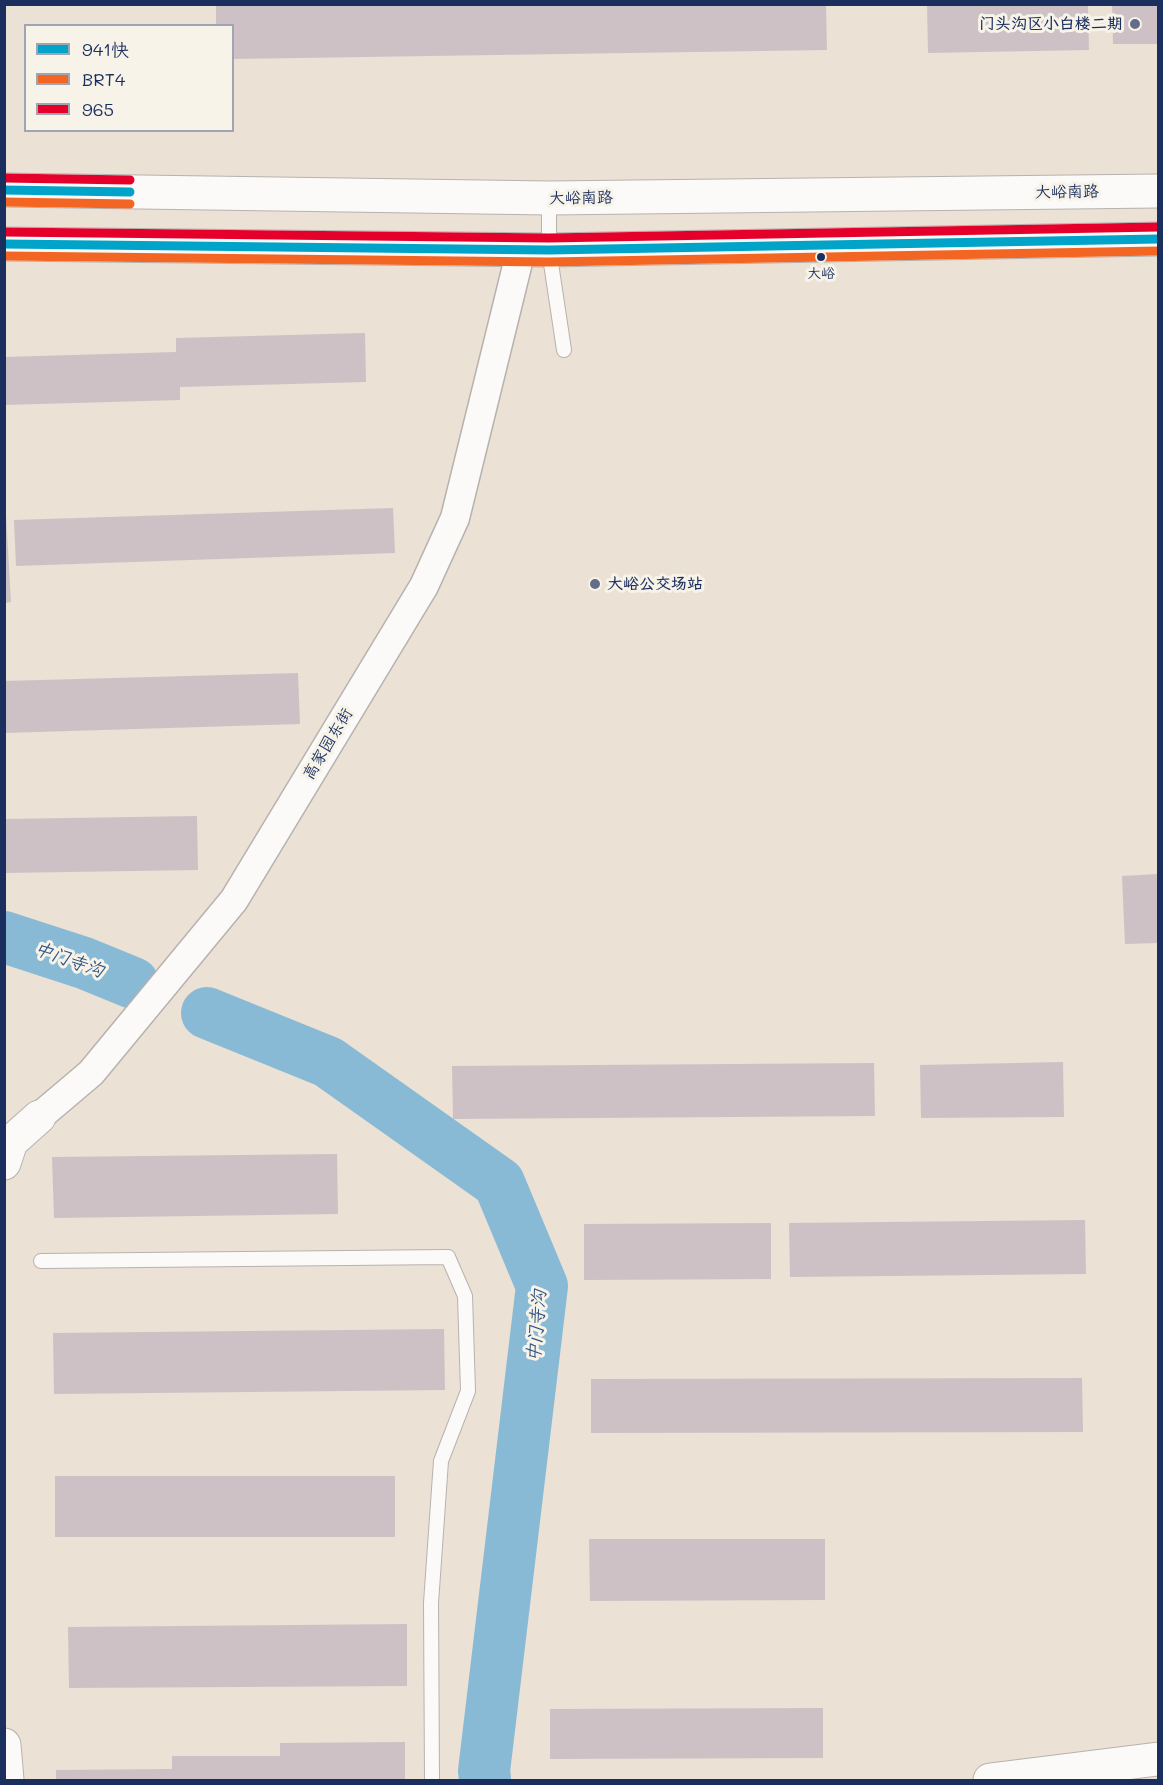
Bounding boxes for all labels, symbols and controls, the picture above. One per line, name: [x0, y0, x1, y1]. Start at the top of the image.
place label: 门头沟区小白楼二期: [979, 14, 1123, 34]
marker: 门头沟区小白楼二期: [1128, 17, 1142, 31]
legend: [24, 24, 234, 132]
text: 941快: [82, 37, 129, 61]
text: BRT4: [82, 67, 125, 91]
text: 965: [82, 97, 114, 121]
street label: 大峪南路: [1035, 182, 1099, 202]
street label: 大峪南路: [549, 188, 613, 208]
marker: 大峪: [815, 251, 827, 263]
place label: 大峪: [807, 266, 835, 282]
place label: 大峪公交场站: [607, 574, 703, 594]
marker: 大峪公交场站: [588, 577, 602, 591]
street label: 高家园东街: [299, 705, 357, 783]
water label: 中门寺沟: [31, 938, 107, 982]
water label: 中门寺沟: [523, 1289, 551, 1363]

